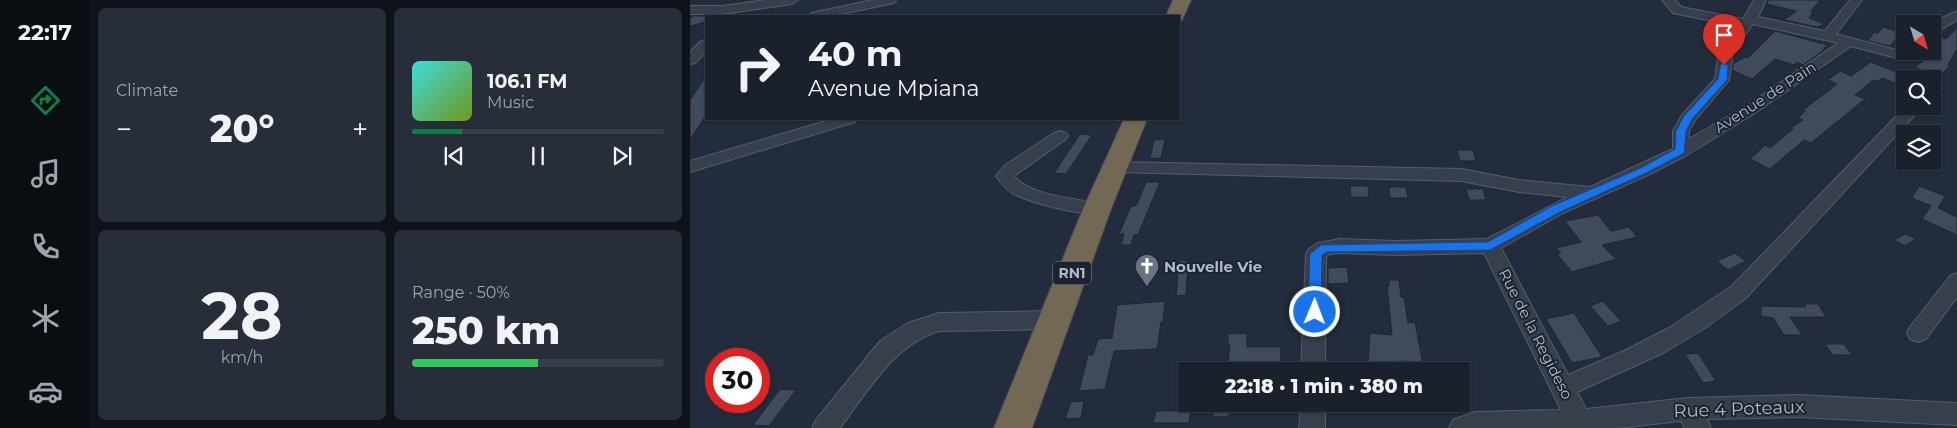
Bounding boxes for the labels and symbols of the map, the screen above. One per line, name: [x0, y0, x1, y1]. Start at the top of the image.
pin: [1703, 14, 1745, 65]
north arrow: [1896, 15, 1941, 60]
street label: Avenue de Pain: [1711, 57, 1819, 137]
church icon: Nouvelle Vie: [1134, 253, 1160, 287]
place label: Nouvelle Vie: [1164, 257, 1262, 276]
road number: RN1: [1053, 262, 1091, 284]
street label: Rue de la Regideso: [1495, 266, 1577, 402]
position arrow: [1288, 285, 1340, 337]
speed limit sign: 30: [705, 348, 770, 413]
street label: Rue 4 Poteaux: [1673, 396, 1805, 422]

